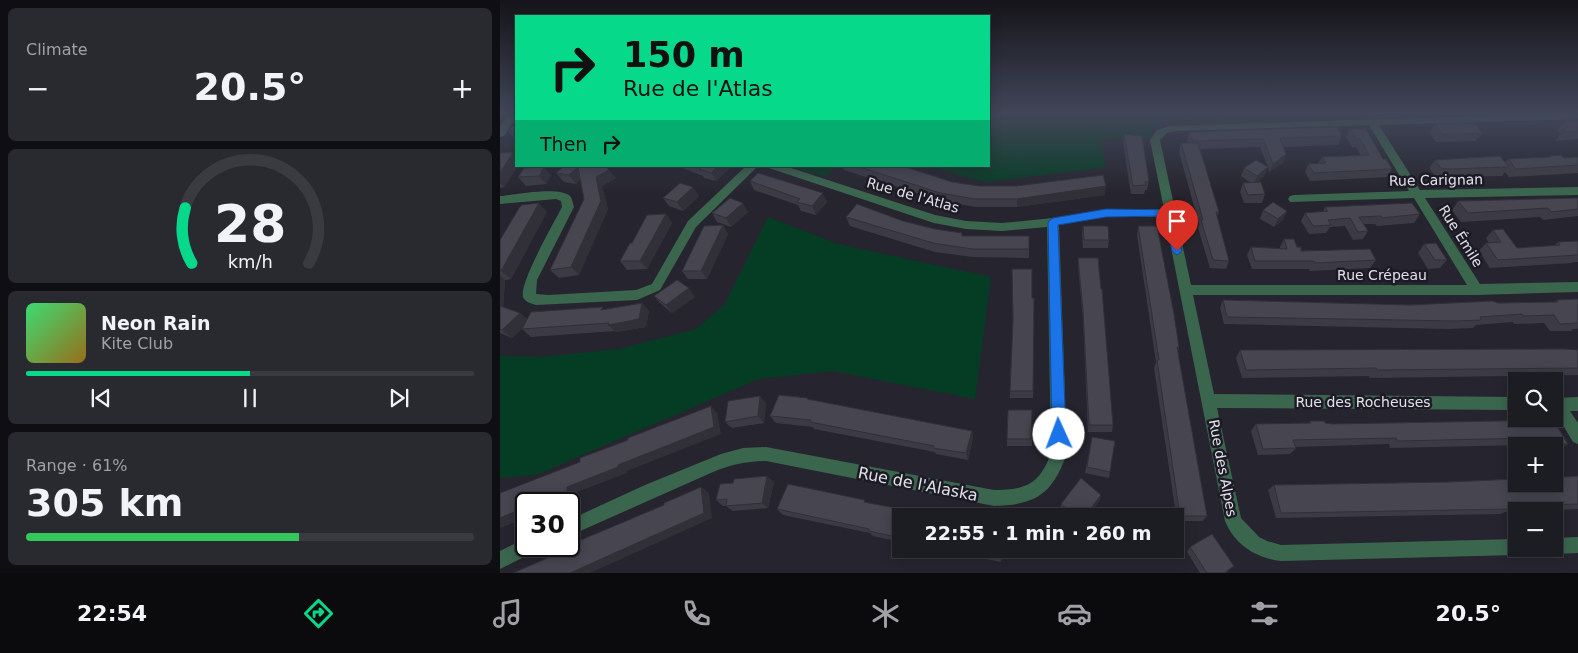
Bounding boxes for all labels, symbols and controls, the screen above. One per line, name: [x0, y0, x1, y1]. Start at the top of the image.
icon: right: [540, 35, 605, 100]
text: 150 m: [623, 35, 745, 75]
text: Climate: [26, 40, 88, 59]
text: 20.5°: [194, 65, 306, 109]
text: −: [26, 72, 49, 105]
text: +: [451, 72, 474, 105]
text: Rue de l'Atlas: [623, 76, 773, 101]
icon: right: [597, 130, 625, 158]
text: Then: [540, 133, 587, 155]
street label: Rue Carignan: [1389, 171, 1483, 189]
street label: Rue de l'Atlas: [865, 174, 961, 216]
text: 28: [214, 194, 286, 254]
pin: [1156, 200, 1198, 251]
street label: Rue Émile: [1436, 202, 1486, 270]
icon: arrive: [1163, 207, 1191, 235]
text: km/h: [227, 251, 273, 272]
street label: Rue Crépeau: [1337, 267, 1427, 283]
text: Neon Rain: [101, 312, 210, 334]
text: Kite Club: [101, 334, 173, 353]
map controls: [1508, 372, 1563, 557]
button: search: [1508, 372, 1563, 427]
icon: previous: [87, 384, 115, 412]
icon: pause: [236, 384, 264, 412]
icon: next: [385, 384, 413, 412]
street label: Rue des Rocheuses: [1295, 394, 1431, 410]
position arrow: [1032, 407, 1084, 459]
street label: Rue des Alpes: [1206, 418, 1240, 518]
button: +: [1508, 437, 1563, 492]
text: Range · 61%: [26, 456, 128, 475]
street label: Rue de l'Alaska: [856, 463, 980, 505]
text: 305 km: [26, 481, 183, 525]
speed limit sign: 30: [515, 492, 580, 557]
button: −: [1508, 502, 1563, 557]
text: 22:55 · 1 min · 260 m: [924, 522, 1152, 544]
icon: directions: [301, 596, 336, 631]
icon: music: [490, 596, 525, 631]
icon: phone: [679, 596, 714, 631]
icon: climate: [868, 596, 903, 631]
icon: car: [1057, 596, 1092, 631]
icon: filters: [1247, 596, 1282, 631]
text: 22:54: [77, 601, 147, 626]
text: 20.5°: [1436, 601, 1501, 626]

